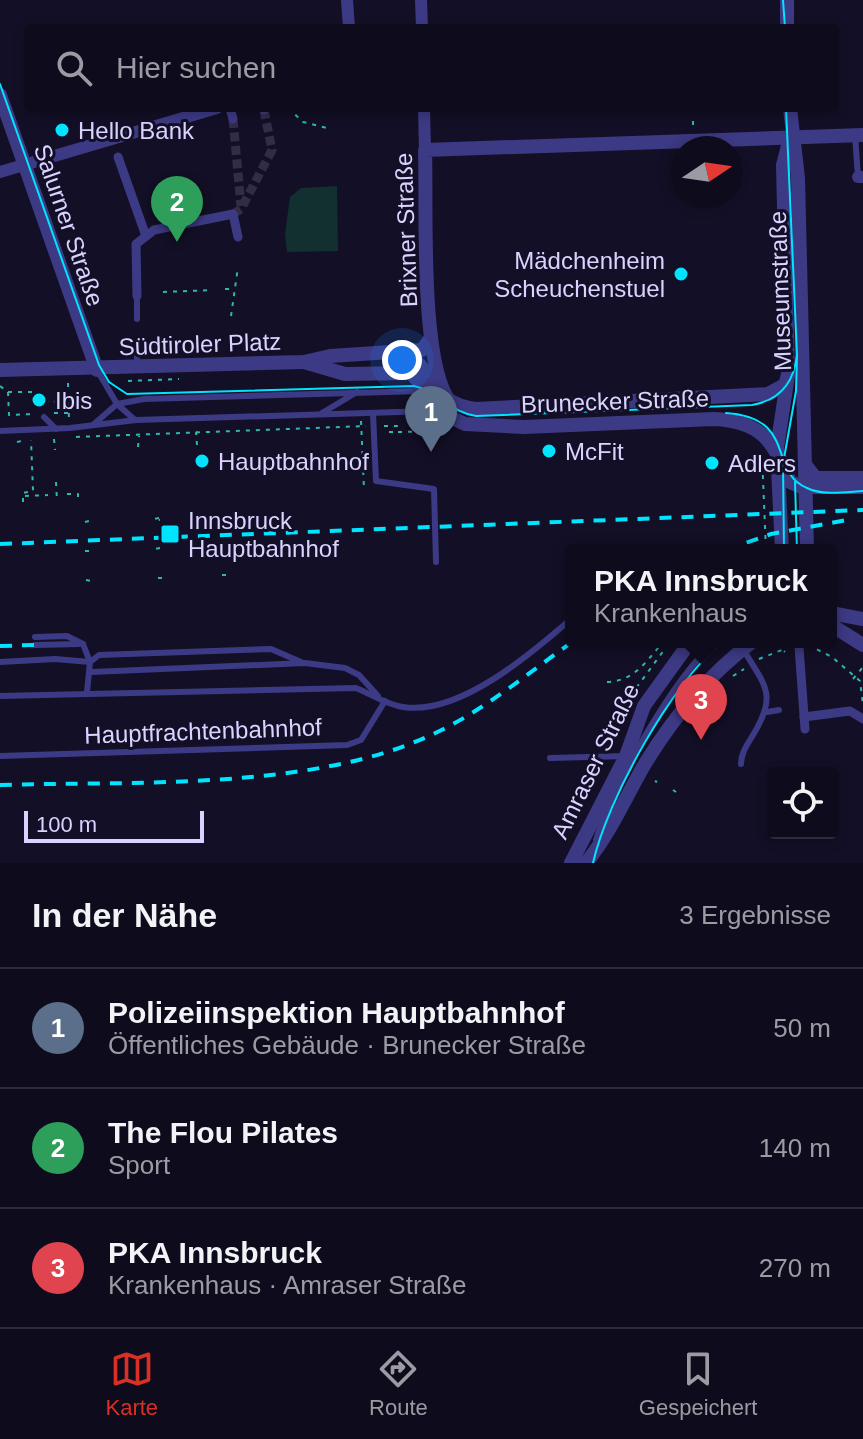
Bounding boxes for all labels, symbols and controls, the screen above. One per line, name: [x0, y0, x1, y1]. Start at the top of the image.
search box: [24, 24, 839, 112]
icon: search: [52, 46, 96, 90]
text: Hier suchen: [116, 51, 276, 84]
place label: Hello Bank: [78, 117, 195, 144]
marker: Hello Bank: [53, 121, 71, 139]
north arrow: [671, 136, 743, 208]
street label: Salurner Straße: [29, 141, 109, 309]
street label: Brixner Straße: [390, 152, 422, 308]
pin: 2: [151, 176, 203, 242]
street label: Museumstraße: [764, 211, 796, 371]
place label: Mädchenheim Scheuchenstuel: [494, 247, 665, 302]
marker: Mädchenheim Scheuchenstuel: [672, 265, 690, 283]
street label: Südtiroler Platz: [118, 328, 282, 360]
your location: [382, 340, 422, 380]
street label: Brunecker Straße: [521, 384, 709, 418]
pin: 1: [405, 386, 457, 452]
place label: Ibis: [55, 387, 92, 414]
marker: Ibis: [30, 391, 48, 409]
place label: McFit: [565, 438, 624, 465]
marker: McFit: [540, 442, 558, 460]
place label: Hauptbahnhof: [218, 448, 369, 475]
place label: Adlers: [728, 450, 796, 477]
marker: Hauptbahnhof: [193, 452, 211, 470]
marker: Adlers: [703, 454, 721, 472]
place label: Innsbruck Hauptbahnhof: [188, 507, 339, 562]
marker: Innsbruck Hauptbahnhof: [159, 523, 181, 545]
popup: [565, 544, 837, 648]
text: PKA Innsbruck: [594, 564, 808, 597]
text: Krankenhaus: [594, 598, 747, 628]
pin: 3: [675, 674, 727, 740]
street label: Amraser Straße: [546, 679, 644, 843]
street label: Hauptfrachtenbahnhof: [84, 713, 322, 749]
map controls: [767, 767, 839, 839]
button: locate: [767, 767, 839, 839]
scale bar: [24, 807, 204, 843]
text: 100 m: [36, 812, 97, 837]
text: In der Nähe: [32, 896, 217, 934]
text: 3 Ergebnisse: [679, 900, 831, 930]
text: Polizeiinspektion Hauptbahnhof: [108, 996, 565, 1029]
text: 1: [51, 1013, 65, 1043]
text: 50 m: [773, 1013, 831, 1043]
text: Öffentliches Gebäude · Brunecker Straße: [108, 1030, 586, 1060]
text: The Flou Pilates: [108, 1116, 338, 1149]
text: 2: [51, 1133, 65, 1163]
text: 140 m: [759, 1133, 831, 1163]
text: Sport: [108, 1150, 170, 1180]
text: PKA Innsbruck: [108, 1236, 322, 1269]
text: 3: [51, 1253, 65, 1283]
text: 270 m: [759, 1253, 831, 1283]
text: Krankenhaus · Amraser Straße: [108, 1270, 466, 1300]
tab: Karte: [106, 1347, 158, 1421]
tab: Route: [369, 1347, 428, 1421]
tab: Gespeichert: [639, 1347, 757, 1421]

